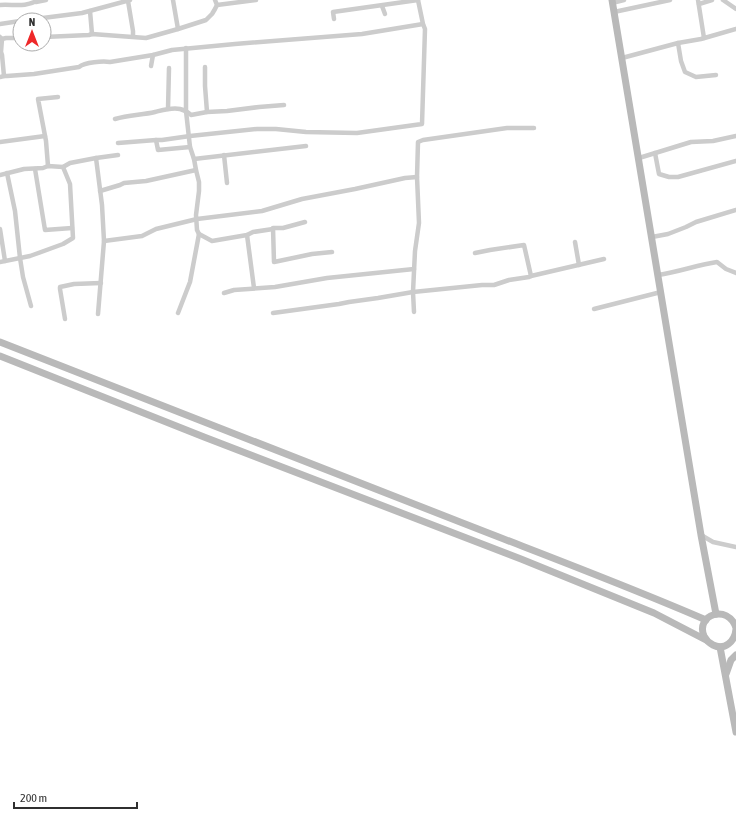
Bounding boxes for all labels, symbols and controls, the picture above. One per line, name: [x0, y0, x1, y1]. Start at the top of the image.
north arrow: [12, 12, 52, 52]
text: N: [29, 16, 35, 28]
scale bar: [14, 784, 137, 810]
text: 200 m: [20, 791, 47, 805]

